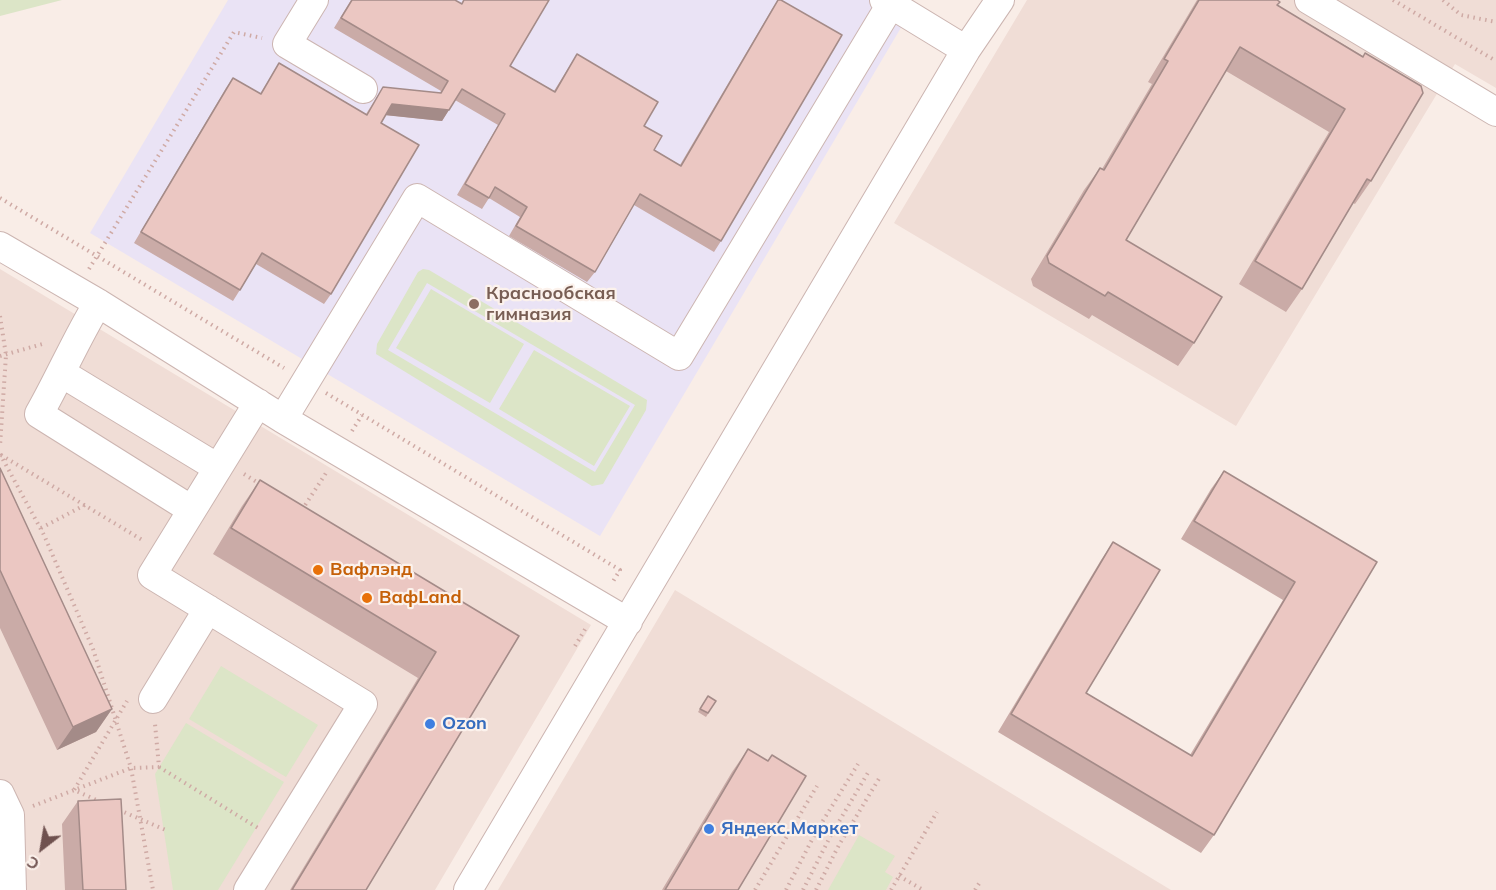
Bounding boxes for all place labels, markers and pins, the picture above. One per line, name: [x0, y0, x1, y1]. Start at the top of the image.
place label: Краснообская гимназия: [486, 283, 616, 326]
marker: Краснообская гимназия: [467, 297, 481, 311]
place label: Вафлэнд: [330, 559, 412, 581]
marker: Вафлэнд: [311, 563, 325, 577]
place label: ВафLand: [379, 587, 462, 609]
marker: ВафLand: [360, 591, 374, 605]
place label: Ozon: [442, 713, 487, 735]
marker: Ozon: [423, 717, 437, 731]
place label: Яндекс.Маркет: [721, 818, 858, 840]
marker: Яндекс.Маркет: [702, 822, 716, 836]

